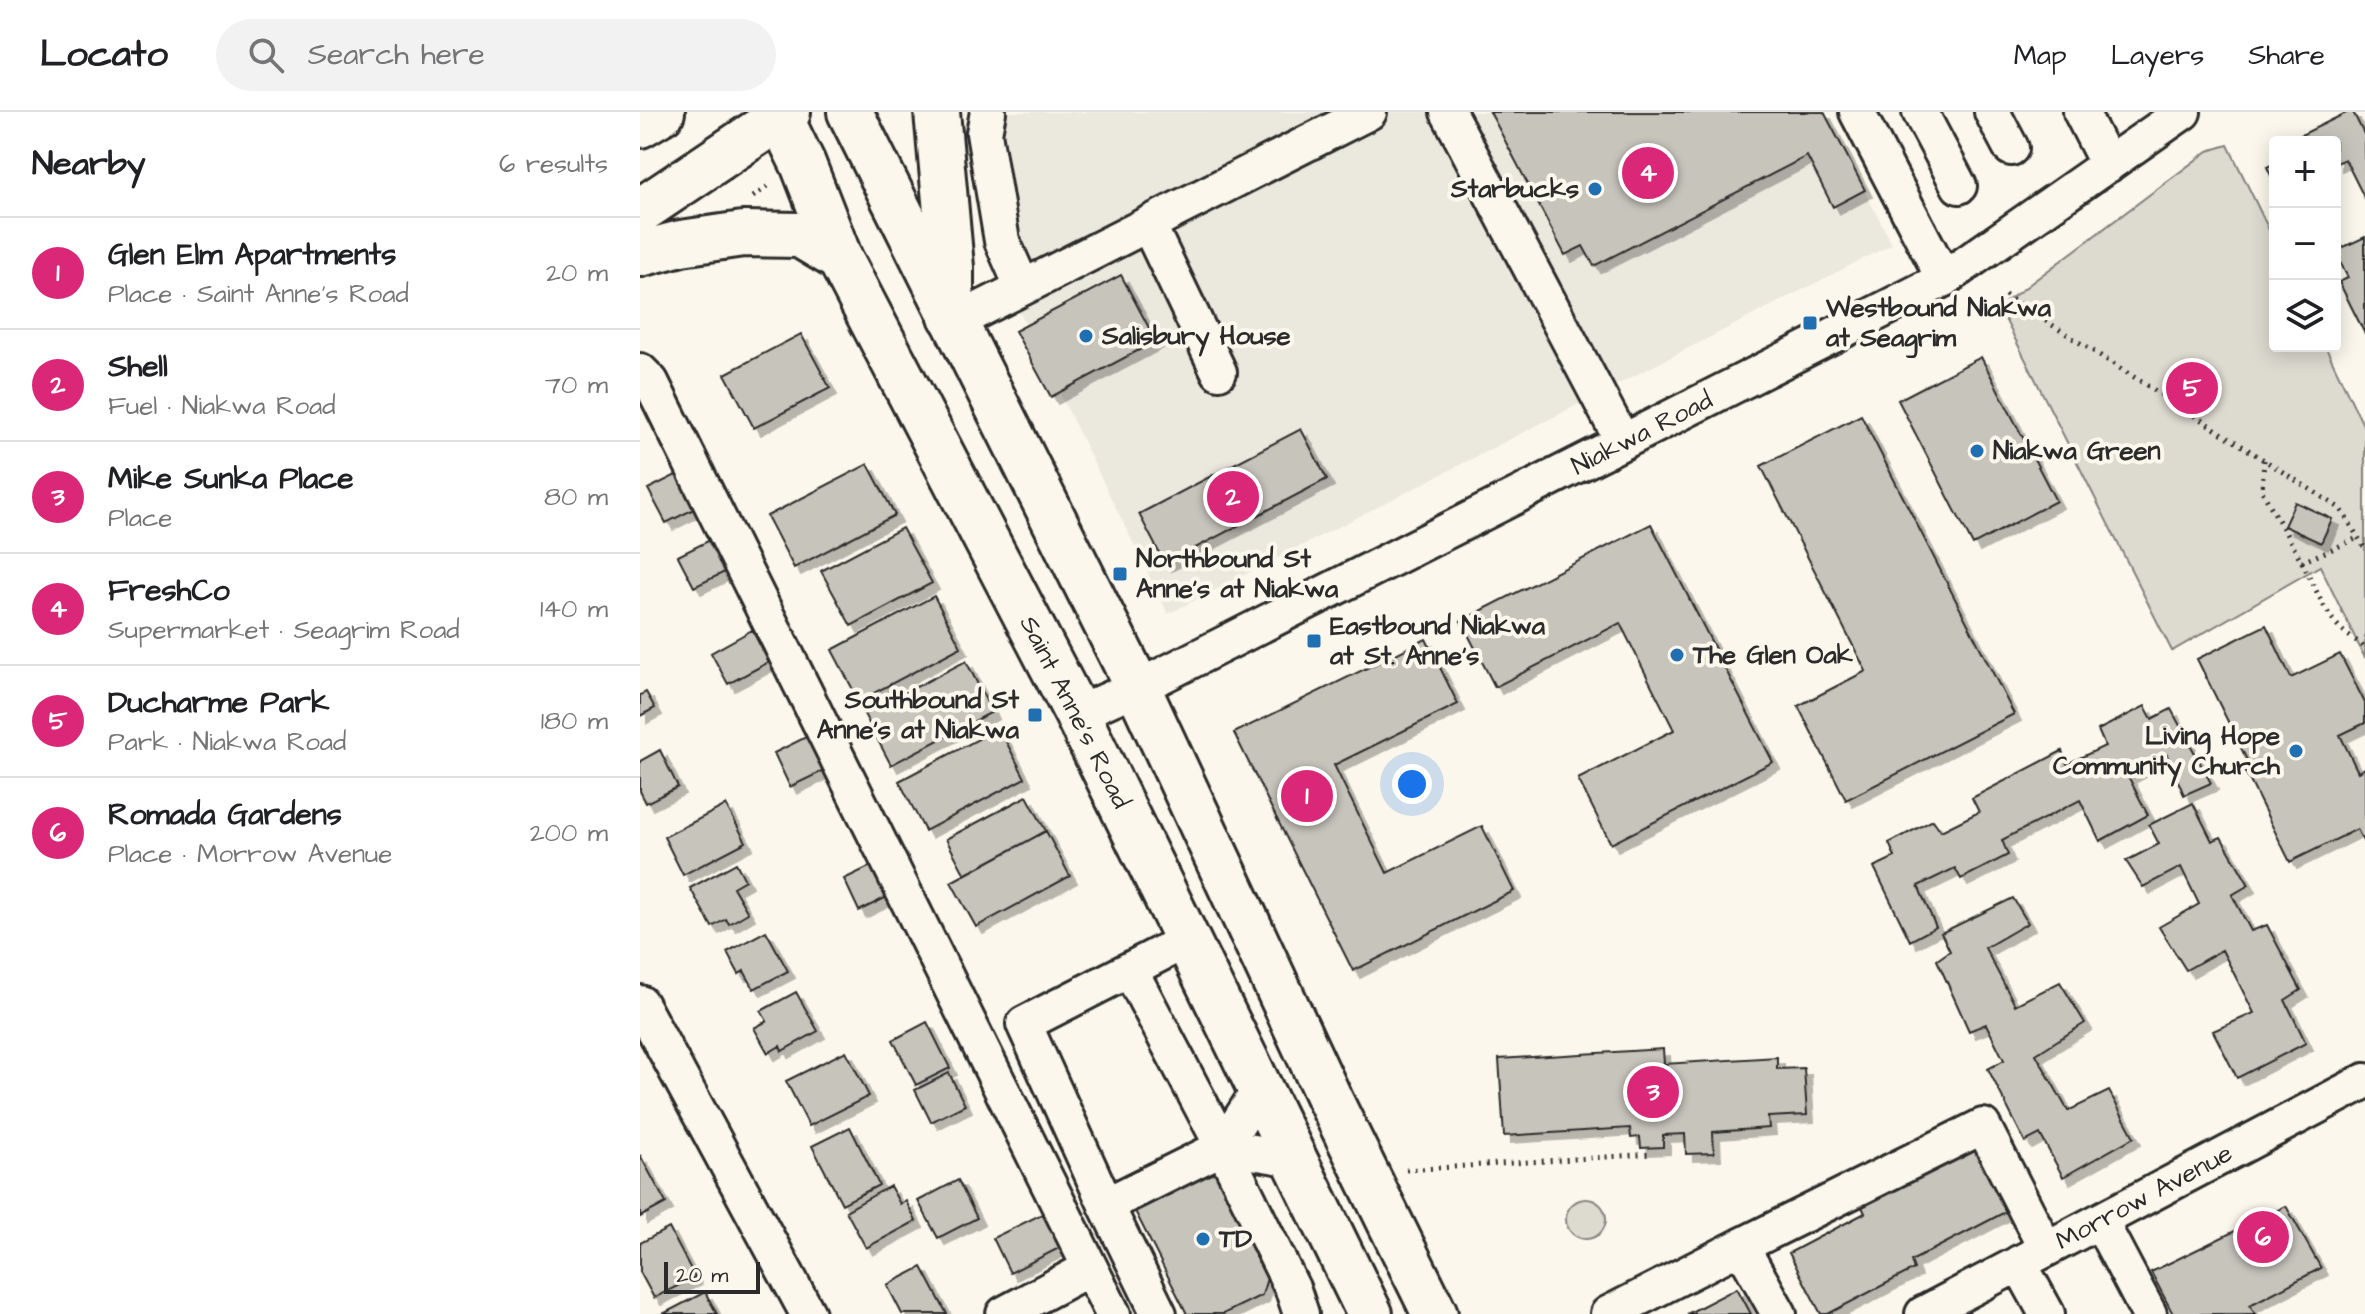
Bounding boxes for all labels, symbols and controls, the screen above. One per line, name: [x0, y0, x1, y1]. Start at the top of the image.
search box: [216, 19, 776, 91]
text: Locato: [40, 29, 168, 81]
icon: search: [244, 33, 288, 77]
text: Search here: [308, 34, 485, 76]
text: Map: [2014, 36, 2067, 75]
text: Layers: [2111, 36, 2204, 75]
text: Share: [2248, 36, 2325, 75]
map controls: [2269, 136, 2341, 352]
button: +: [2269, 136, 2341, 208]
text: Nearby: [32, 140, 146, 188]
pin: 4: [1622, 143, 1674, 203]
text: 6 results: [499, 146, 608, 182]
place label: Starbucks: [1450, 171, 1579, 207]
marker: Starbucks: [1586, 180, 1604, 198]
button: −: [2269, 208, 2341, 280]
text: Glen Elm Apartments: [108, 234, 396, 276]
text: 1: [56, 255, 60, 291]
text: 20 m: [546, 255, 608, 291]
text: Place · Saint Anne's Road: [108, 276, 409, 312]
button: layers: [2269, 280, 2341, 352]
place label: Westbound Niakwa at Seagrim: [1825, 290, 2052, 359]
marker: Westbound Niakwa at Seagrim: [1801, 314, 1819, 332]
place label: Salisbury House: [1101, 318, 1291, 357]
marker: Salisbury House: [1077, 327, 1095, 345]
text: Shell: [108, 346, 168, 388]
pin: 5: [2166, 358, 2218, 418]
text: 2: [51, 367, 65, 403]
text: 70 m: [545, 367, 608, 403]
street label: Niakwa Road: [1565, 382, 1719, 484]
text: Fuel · Niakwa Road: [108, 388, 336, 424]
place label: Niakwa Green: [1993, 433, 2161, 469]
marker: Niakwa Green: [1968, 442, 1986, 460]
text: Mike Sunka Place: [108, 458, 354, 500]
pin: 2: [1207, 467, 1259, 527]
text: 3: [51, 479, 65, 515]
text: 80 m: [544, 479, 608, 515]
text: Place: [108, 500, 172, 536]
place label: Northbound St Anne's at Niakwa: [1136, 541, 1339, 607]
marker: Northbound St Anne's at Niakwa: [1111, 565, 1129, 583]
text: FreshCo: [108, 570, 230, 612]
text: 4: [49, 591, 67, 627]
text: 140 m: [540, 591, 608, 627]
place label: Eastbound Niakwa at St. Anne's: [1329, 608, 1546, 674]
street label: Saint Anne's Road: [1011, 609, 1139, 815]
text: Supermarket · Seagrim Road: [108, 612, 460, 648]
marker: Eastbound Niakwa at St. Anne's: [1305, 632, 1323, 650]
place label: The Glen Oak: [1692, 637, 1854, 673]
marker: The Glen Oak: [1668, 646, 1686, 664]
text: Ducharme Park: [108, 682, 329, 724]
place label: Southbound St Anne's at Niakwa: [817, 682, 1020, 748]
text: 5: [49, 703, 67, 739]
text: 180 m: [541, 703, 608, 739]
marker: Southbound St Anne's at Niakwa: [1026, 706, 1044, 724]
place label: Living Hope Community Church: [2053, 718, 2281, 787]
text: Park · Niakwa Road: [108, 724, 346, 760]
marker: Living Hope Community Church: [2287, 742, 2305, 760]
your location: [1392, 764, 1432, 804]
pin: 1: [1281, 766, 1333, 826]
text: Romada Gardens: [108, 794, 342, 836]
text: 6: [50, 815, 66, 851]
text: 200 m: [530, 815, 608, 851]
text: Place · Morrow Avenue: [108, 836, 392, 872]
pin: 3: [1627, 1062, 1679, 1122]
street label: Morrow Avenue: [2049, 1135, 2239, 1259]
pin: 6: [2237, 1207, 2289, 1267]
place label: TD: [1218, 1221, 1252, 1257]
marker: TD: [1194, 1230, 1212, 1248]
scale bar: [664, 1258, 760, 1294]
text: 20 m: [676, 1260, 728, 1291]

